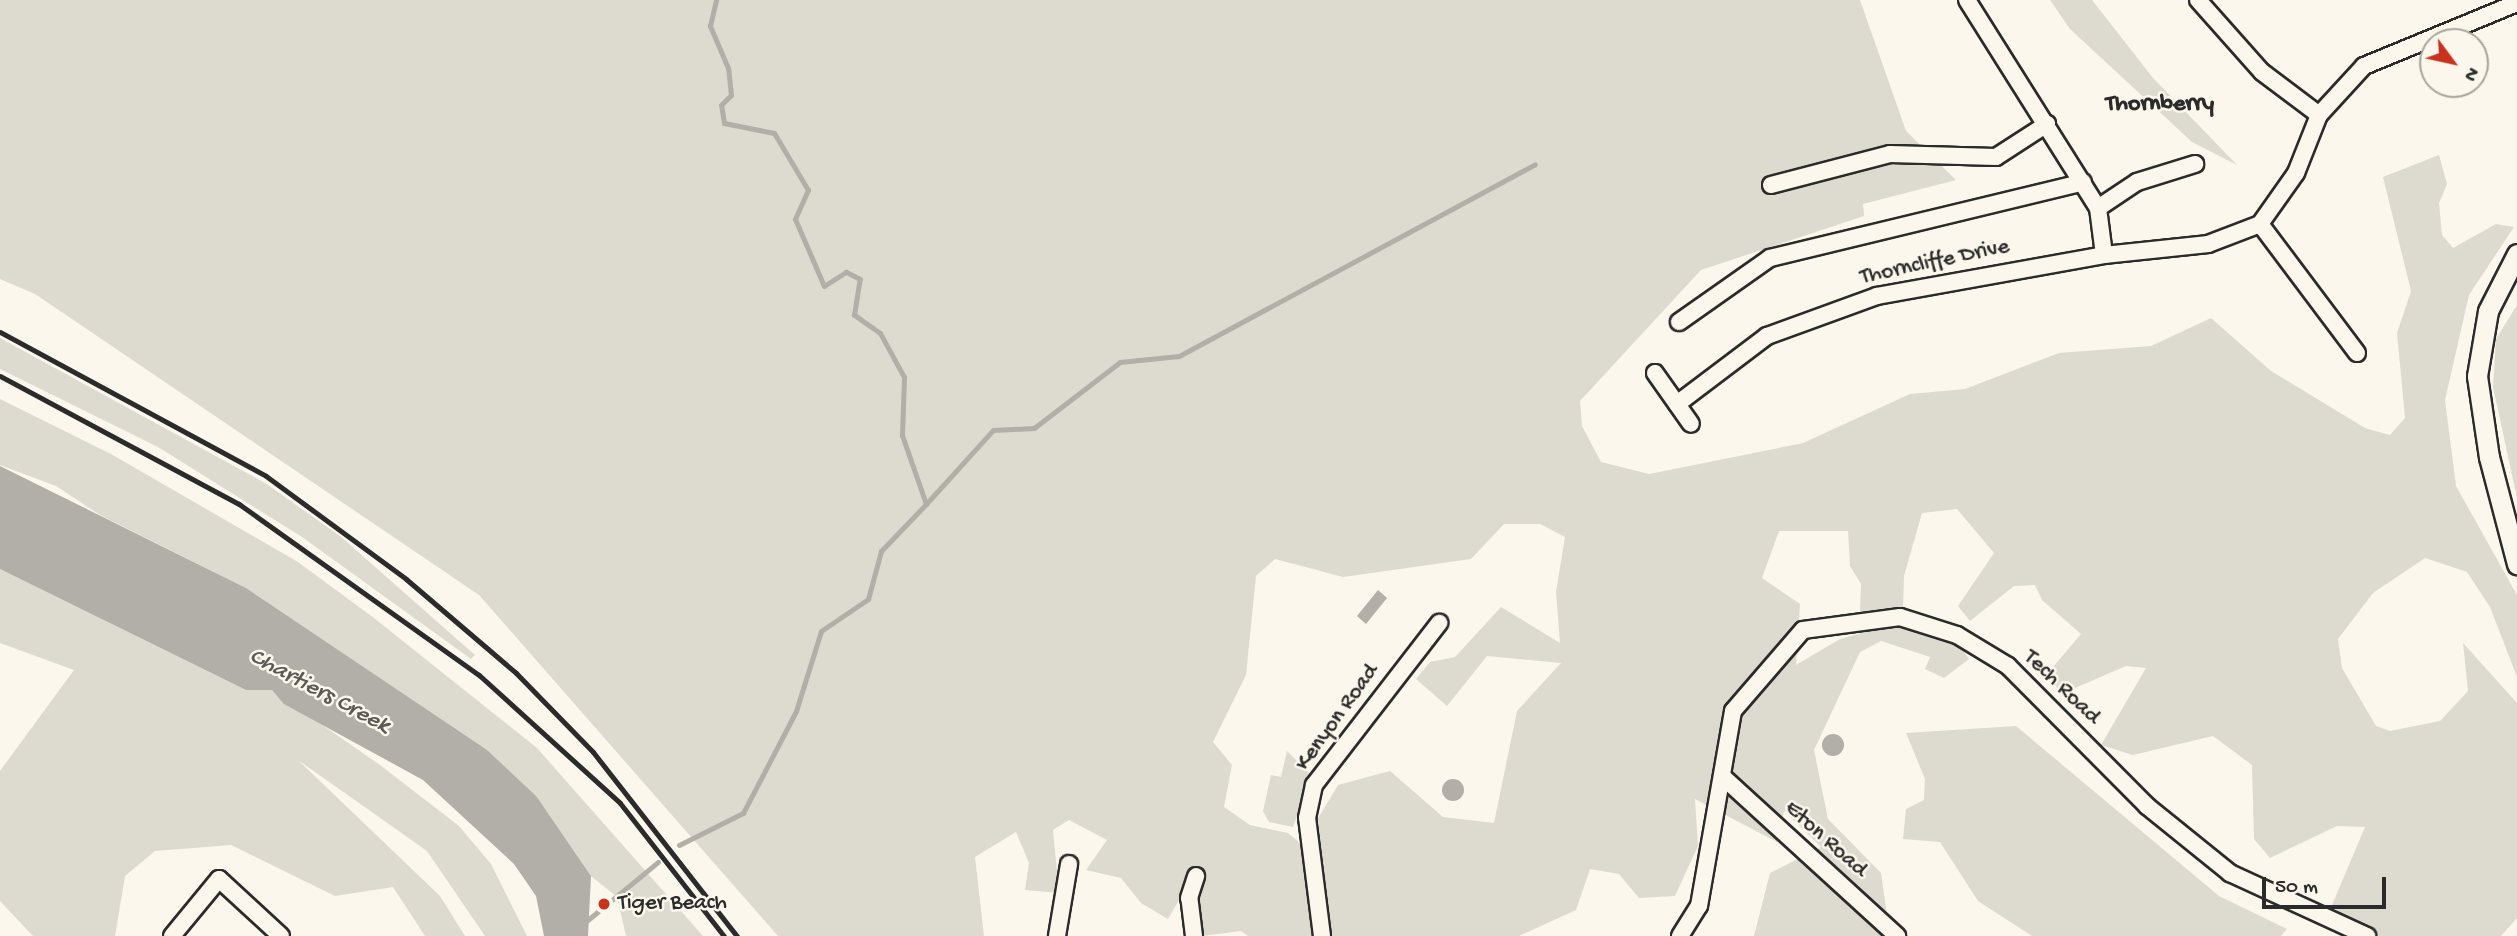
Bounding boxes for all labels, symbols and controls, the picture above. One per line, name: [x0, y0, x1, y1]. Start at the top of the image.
north arrow: [2419, 28, 2489, 98]
text: N: [2457, 62, 2483, 85]
district label: Thornberry: [2106, 91, 2214, 119]
street label: Thorncliffe Drive: [1858, 234, 2012, 292]
water label: Chartiers Creek: [244, 643, 394, 741]
street label: Tech Road: [2017, 645, 2105, 731]
street label: Kenyon Road: [1290, 659, 1386, 777]
street label: Eton Road: [1778, 796, 1872, 884]
scale bar: [2265, 862, 2389, 906]
text: 50 m: [2275, 876, 2318, 901]
place label: Tiger Beach: [618, 890, 727, 918]
marker: Tiger Beach: [596, 896, 612, 912]

